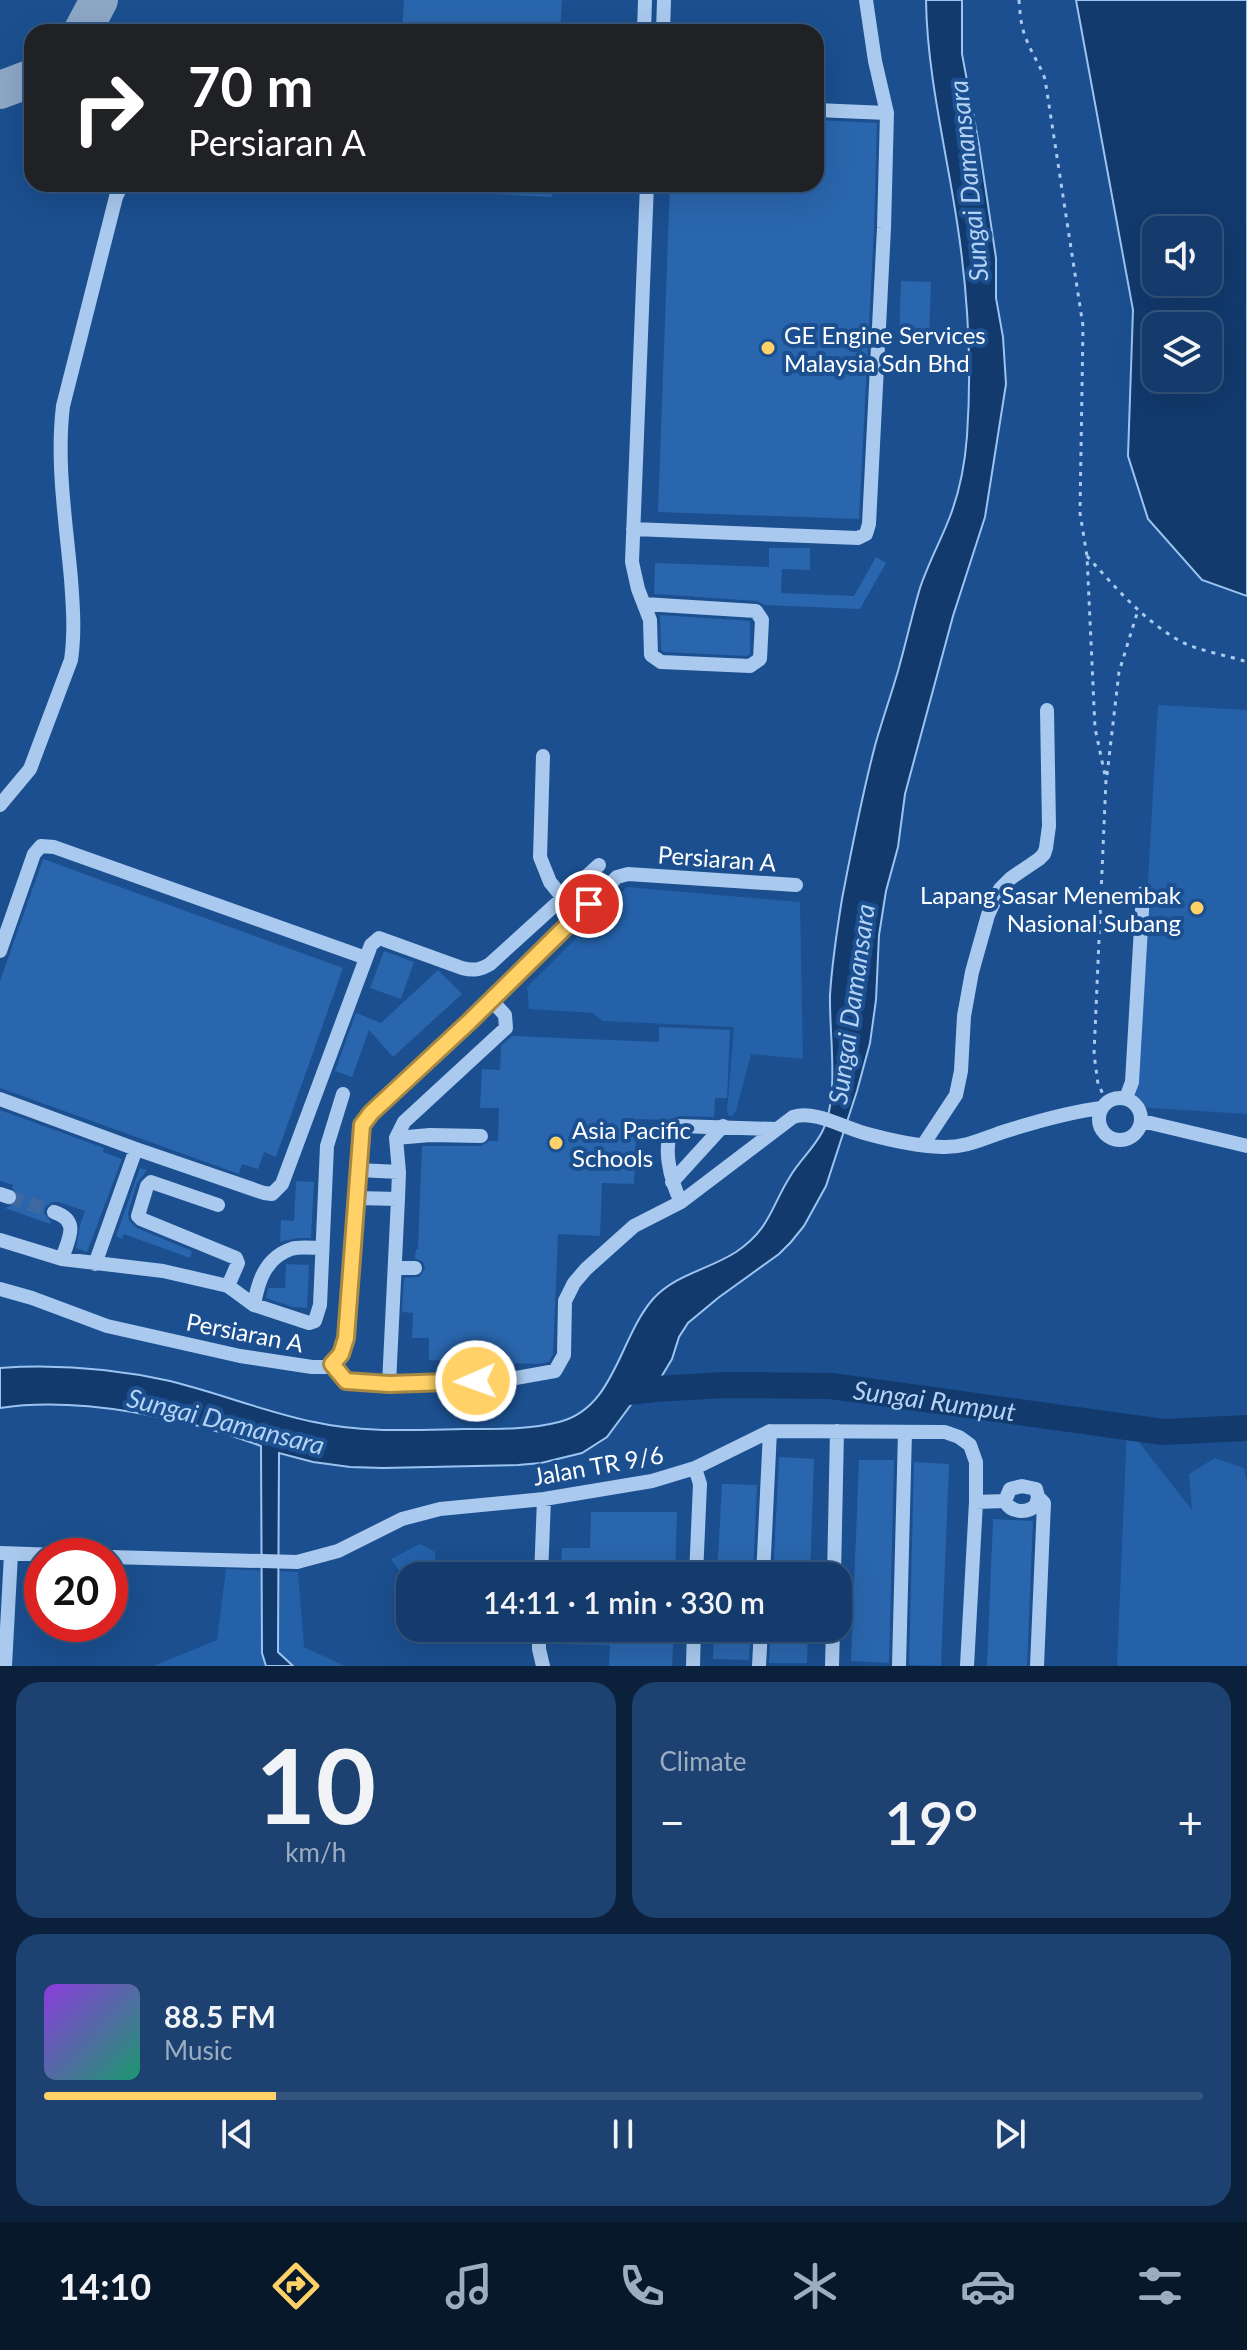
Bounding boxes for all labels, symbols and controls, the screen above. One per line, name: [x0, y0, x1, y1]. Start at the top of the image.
text: 70 m: [188, 52, 313, 119]
icon: right: [56, 56, 160, 160]
water label: Sungai Damansara: [942, 79, 994, 283]
text: Persiaran A: [188, 120, 366, 164]
map controls: [1142, 216, 1222, 392]
button: sound: [1142, 216, 1222, 296]
button: layers: [1142, 312, 1222, 392]
place label: GE Engine Services Malaysia Sdn Bhd: [784, 320, 986, 377]
marker: GE Engine Services Malaysia Sdn Bhd: [759, 339, 777, 357]
street label: Persiaran A: [657, 839, 778, 877]
pin: [555, 870, 623, 938]
place label: Lapang Sasar Menembak Nasional Subang: [920, 880, 1182, 937]
icon: arrive: [567, 882, 611, 926]
marker: Lapang Sasar Menembak Nasional Subang: [1188, 899, 1206, 917]
water label: Sungai Damansara: [821, 902, 881, 1106]
place label: Asia Pacific Schools: [572, 1115, 691, 1172]
marker: Asia Pacific Schools: [547, 1134, 565, 1152]
street label: Persiaran A: [184, 1306, 307, 1358]
position arrow: [434, 1339, 518, 1423]
water label: Sungai Rumput: [851, 1373, 1018, 1427]
water label: Sungai Damansara: [124, 1381, 328, 1461]
street label: Jalan TR 9/6: [530, 1439, 666, 1491]
speed limit sign: 20: [24, 1538, 128, 1642]
text: 14:11 · 1 min · 330 m: [483, 1584, 765, 1620]
text: 10: [255, 1721, 376, 1846]
text: Climate: [660, 1745, 746, 1777]
text: 19°: [884, 1786, 979, 1858]
text: −: [660, 1796, 685, 1848]
text: +: [1177, 1796, 1203, 1848]
text: km/h: [285, 1836, 346, 1868]
text: 88.5 FM: [164, 1998, 276, 2034]
text: Music: [164, 2034, 232, 2066]
icon: previous: [215, 2112, 259, 2156]
icon: pause: [601, 2112, 645, 2156]
icon: next: [988, 2112, 1032, 2156]
icon: directions: [268, 2258, 324, 2314]
icon: music: [441, 2258, 497, 2314]
icon: phone: [614, 2258, 670, 2314]
icon: climate: [787, 2258, 843, 2314]
icon: car: [960, 2258, 1016, 2314]
icon: filters: [1132, 2258, 1188, 2314]
text: 14:10: [58, 2264, 151, 2308]

